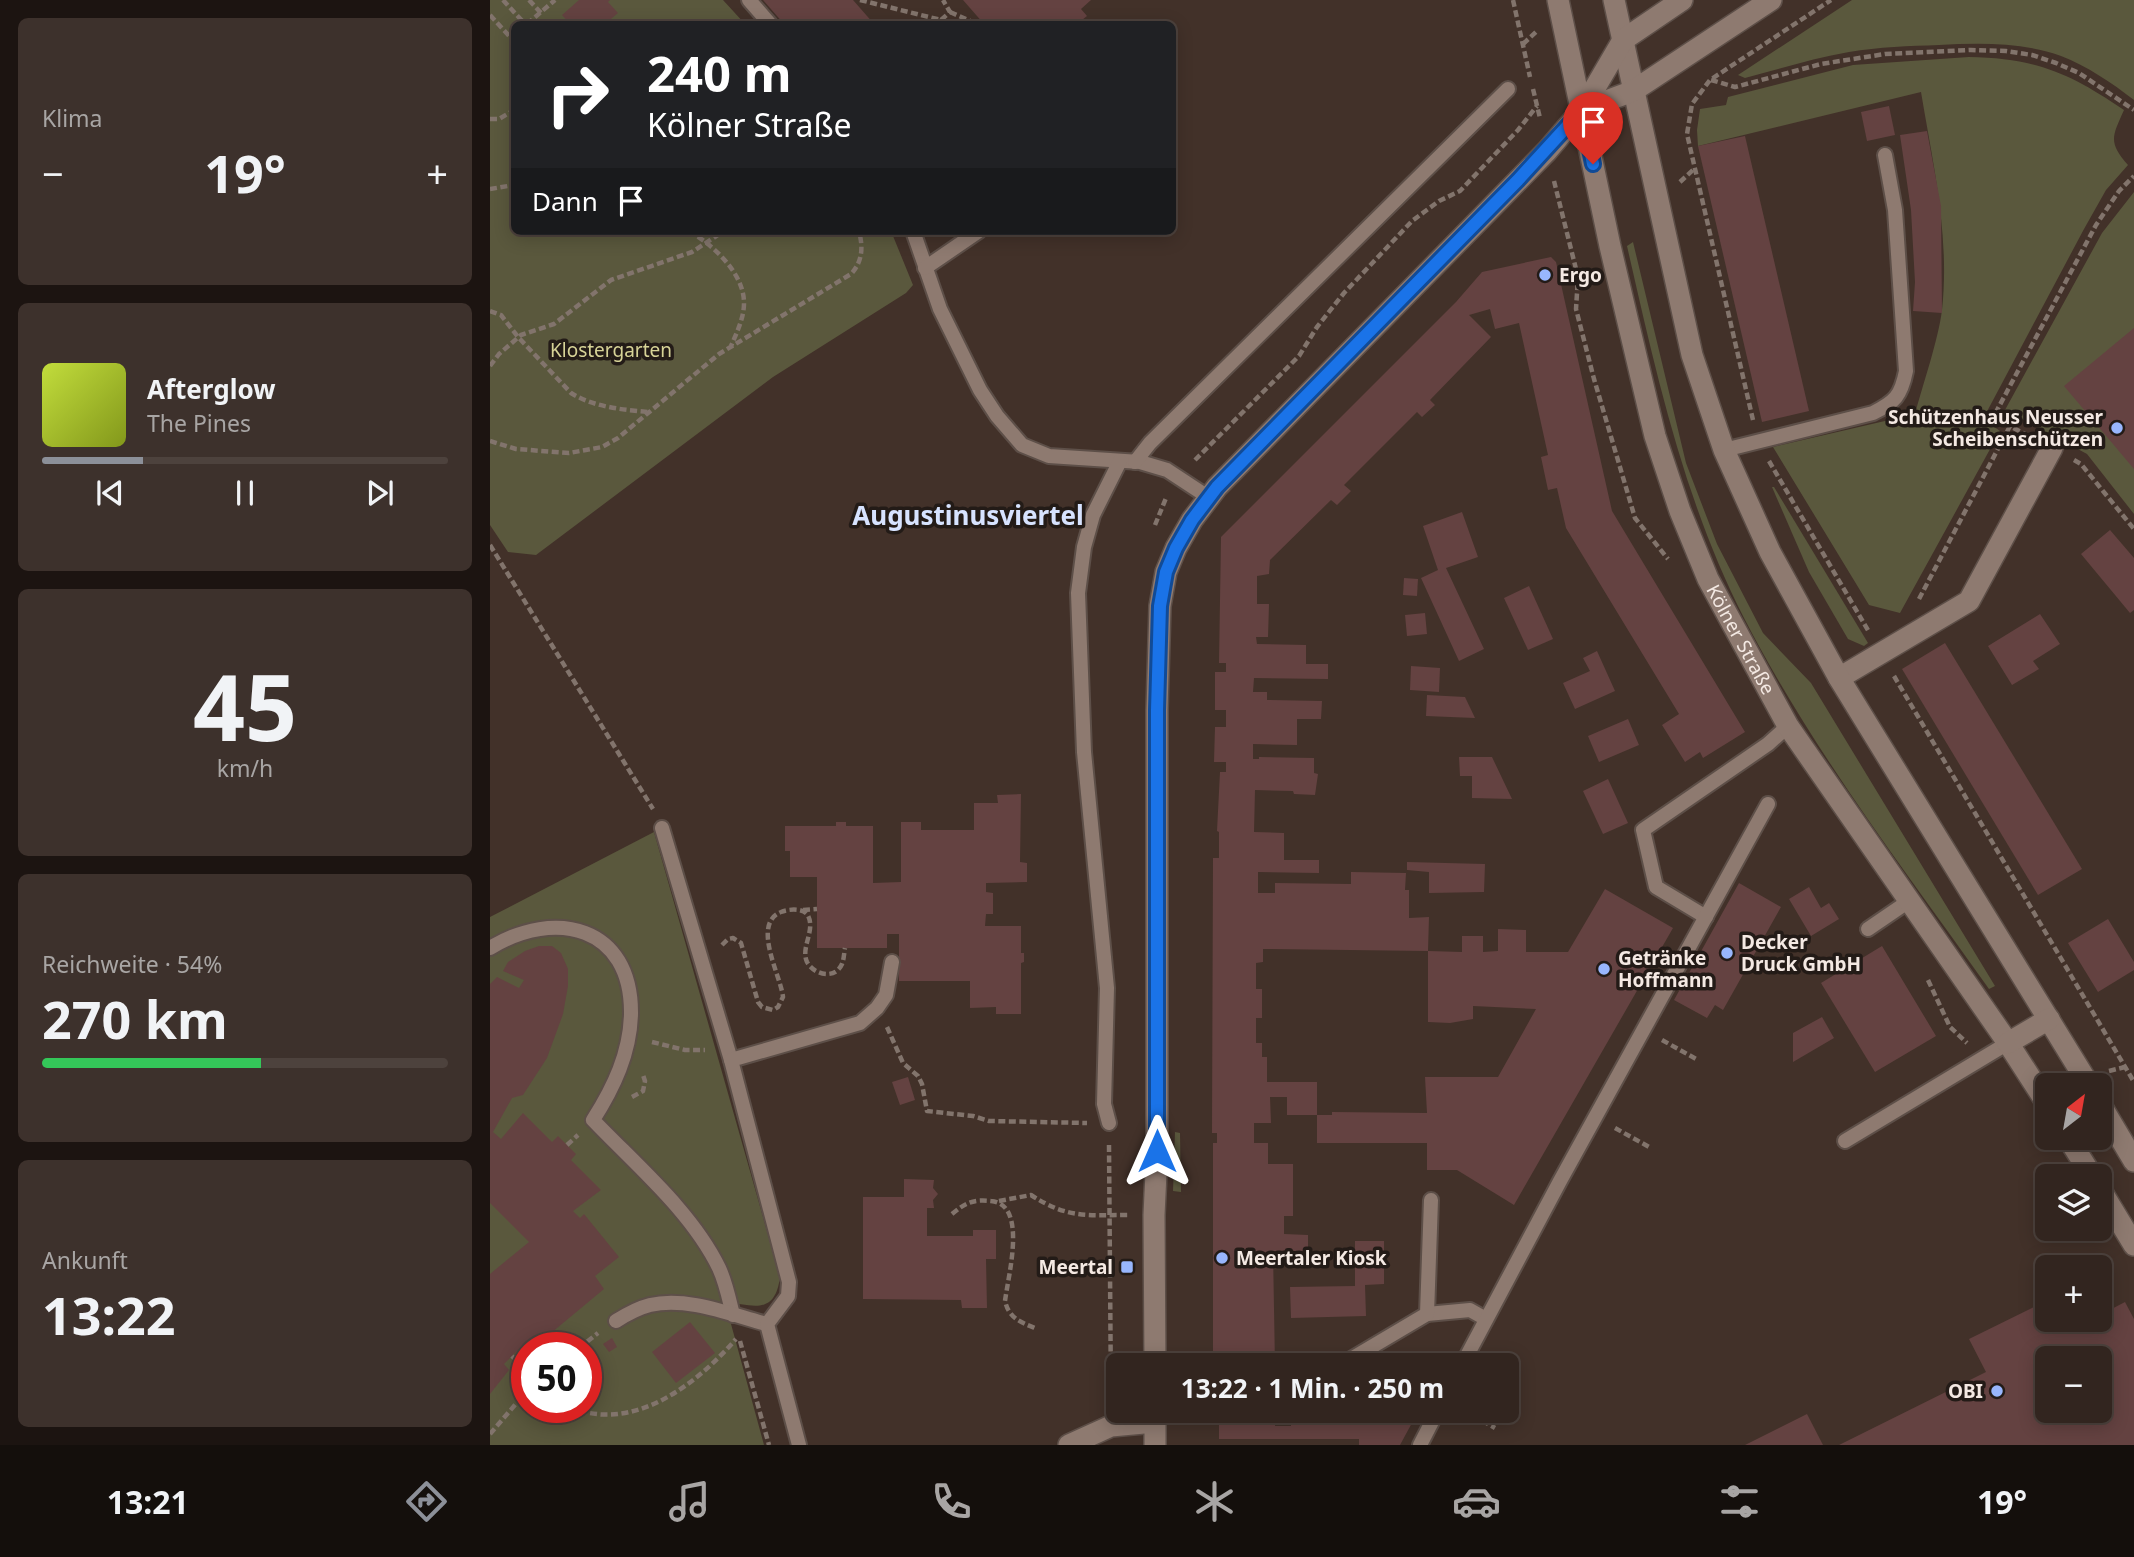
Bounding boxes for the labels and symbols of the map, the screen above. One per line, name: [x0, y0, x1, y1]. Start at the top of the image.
pin: [1563, 92, 1623, 164]
place label: Ergo: [1559, 262, 1602, 288]
marker: Ergo: [1537, 267, 1553, 283]
park label: Klostergarten: [550, 337, 672, 363]
place label: Schützenhaus Neusser Scheibenschützen: [1888, 404, 2104, 452]
marker: Schützenhaus Neusser Scheibenschützen: [2109, 420, 2125, 436]
district label: Augustinusviertel: [852, 497, 1084, 533]
street label: Kölner Straße: [1700, 580, 1781, 699]
place label: Decker Druck GmbH: [1741, 929, 1861, 977]
place label: Getränke Hoffmann: [1618, 945, 1714, 993]
marker: Decker Druck GmbH: [1719, 945, 1735, 961]
marker: Getränke Hoffmann: [1596, 961, 1612, 977]
north arrow: [2035, 1073, 2112, 1150]
position arrow: [1120, 1114, 1194, 1188]
place label: Meertaler Kiosk: [1236, 1245, 1387, 1271]
marker: Meertaler Kiosk: [1214, 1250, 1230, 1266]
place label: Meertal: [1039, 1254, 1113, 1280]
marker: Meertal: [1119, 1259, 1135, 1275]
speed limit sign: 50: [511, 1332, 602, 1423]
place label: OBI: [1948, 1378, 1983, 1404]
marker: OBI: [1989, 1383, 2005, 1399]

